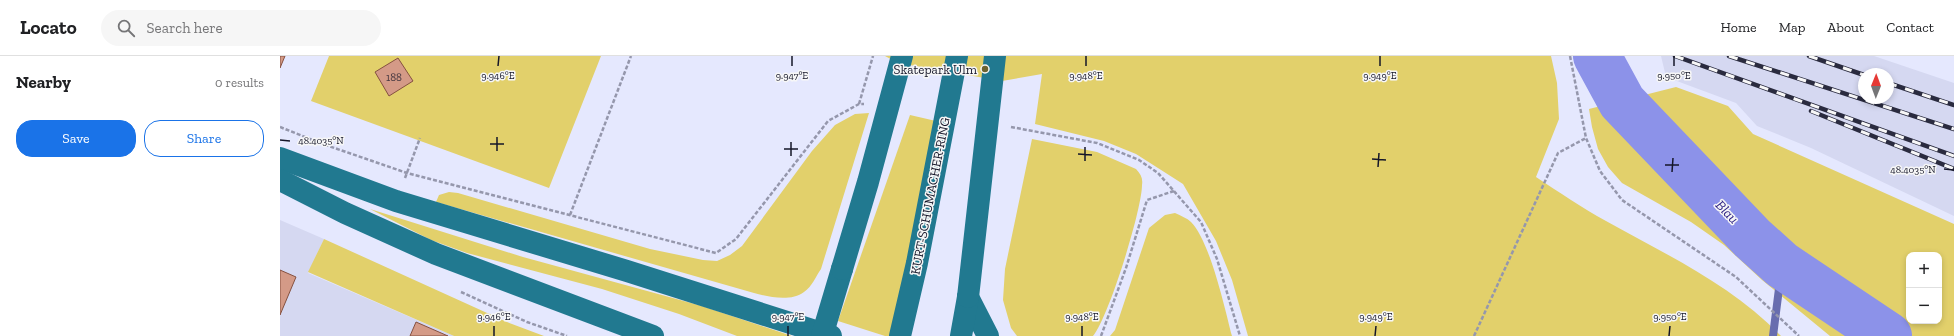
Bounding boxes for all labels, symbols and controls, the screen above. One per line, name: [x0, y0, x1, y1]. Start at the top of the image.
search box: [101, 10, 381, 46]
text: Locato: [20, 16, 77, 39]
icon: search: [115, 17, 137, 39]
text: Search here: [147, 19, 223, 37]
text: Home: [1721, 19, 1757, 36]
text: Map: [1779, 19, 1805, 36]
text: About: [1827, 19, 1864, 36]
text: Contact: [1886, 19, 1934, 36]
place label: Skatepark Ulm: [894, 62, 978, 77]
marker: Skatepark Ulm: [980, 64, 990, 74]
north arrow: [1858, 68, 1894, 104]
text: 9.946°E: [481, 70, 515, 82]
text: 9.947°E: [776, 70, 808, 82]
text: 9.948°E: [1069, 70, 1103, 82]
text: 9.949°E: [1363, 70, 1397, 82]
text: 9.950°E: [1657, 70, 1691, 82]
house number: 188: [386, 71, 402, 84]
text: Nearby: [16, 72, 71, 92]
text: 0 results: [215, 75, 264, 90]
street label: KURT-SCHUMACHER-RING: [907, 116, 953, 276]
button: Save: [16, 120, 136, 157]
button: Share: [144, 120, 264, 157]
text: 48.4035°N: [298, 135, 344, 147]
text: 48.4035°N: [1890, 164, 1936, 176]
water label: Blau: [1712, 197, 1742, 227]
map controls: [1906, 252, 1942, 324]
button: +: [1906, 252, 1942, 288]
button: −: [1906, 288, 1942, 324]
text: 9.946°E: [477, 311, 511, 323]
text: 9.947°E: [772, 311, 804, 323]
text: 9.948°E: [1065, 311, 1099, 323]
text: 9.949°E: [1359, 311, 1393, 323]
text: 9.950°E: [1653, 311, 1687, 323]

